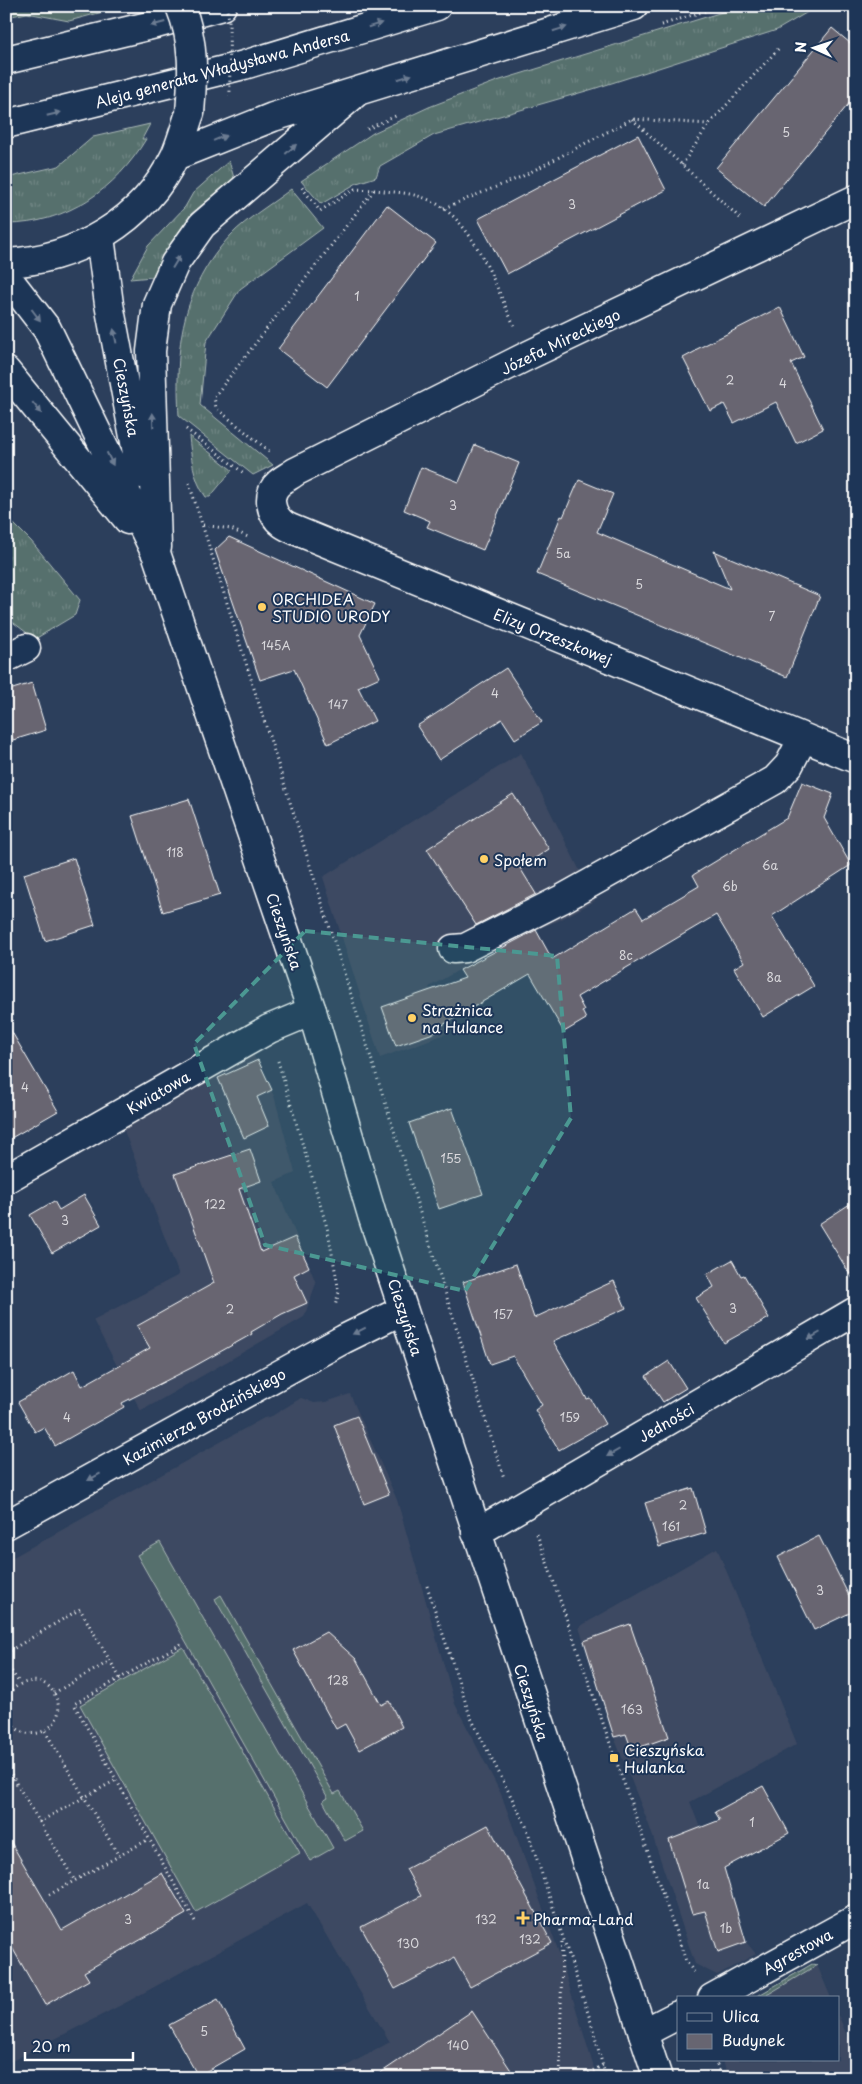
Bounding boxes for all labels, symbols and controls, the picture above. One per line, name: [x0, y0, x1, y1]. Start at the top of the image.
one-way arrow: [150, 20, 165, 28]
one-way arrow: [367, 21, 382, 29]
north arrow: [790, 22, 840, 72]
street label: Aleja generała Władysława Andersa: [92, 23, 352, 113]
one-way arrow: [553, 25, 568, 32]
text: N: [790, 41, 811, 53]
one-way arrow: [398, 72, 413, 80]
one-way arrow: [46, 109, 61, 117]
house number: 5: [782, 123, 790, 141]
one-way arrow: [213, 134, 228, 142]
one-way arrow: [285, 144, 298, 155]
house number: 3: [568, 195, 576, 213]
one-way arrow: [172, 256, 181, 269]
house number: 1: [354, 287, 360, 305]
street label: Józefa Mireckiego: [496, 302, 624, 380]
one-way arrow: [30, 308, 41, 321]
one-way arrow: [111, 329, 119, 344]
street label: Cieszyńska: [108, 355, 146, 439]
house number: 2: [726, 371, 734, 389]
house number: 4: [779, 374, 787, 392]
one-way arrow: [32, 401, 43, 414]
one-way arrow: [149, 412, 157, 428]
one-way arrow: [106, 452, 114, 466]
house number: 3: [449, 496, 457, 514]
house number: 5a: [555, 544, 571, 562]
house number: 5: [635, 575, 643, 593]
place label: ORCHIDEA STUDIO URODY: [272, 587, 390, 627]
marker: ORCHIDEA STUDIO URODY: [256, 601, 268, 613]
street label: Elizy Orzeszkowej: [490, 602, 616, 670]
house number: 7: [769, 607, 776, 625]
house number: 145A: [261, 636, 291, 654]
house number: 4: [491, 684, 499, 702]
house number: 147: [328, 695, 348, 713]
house number: 118: [166, 843, 184, 861]
place label: Społem: [494, 848, 547, 871]
marker: Społem: [478, 853, 490, 865]
house number: 6a: [762, 856, 778, 874]
house number: 6b: [722, 877, 738, 895]
street label: Cieszyńska: [261, 889, 309, 973]
house number: 8c: [619, 946, 633, 964]
house number: 8a: [767, 968, 782, 986]
place label: Strażnica na Hulance: [422, 998, 504, 1038]
marker: Strażnica na Hulance: [406, 1012, 418, 1024]
street label: Kwiatowa: [122, 1064, 195, 1119]
house number: 4: [21, 1078, 29, 1096]
house number: 155: [441, 1149, 461, 1167]
house number: 122: [204, 1195, 226, 1213]
house number: 3: [61, 1211, 69, 1229]
street label: Cieszyńska: [383, 1275, 430, 1359]
house number: 3: [729, 1299, 737, 1317]
house number: 2: [226, 1300, 234, 1318]
house number: 157: [493, 1305, 513, 1323]
one-way arrow: [352, 1327, 367, 1335]
one-way arrow: [807, 1331, 820, 1340]
street label: Kazimierza Brodzińskiego: [118, 1362, 290, 1470]
street label: Jedności: [634, 1397, 698, 1447]
house number: 4: [63, 1408, 71, 1426]
house number: 159: [560, 1408, 580, 1426]
one-way arrow: [605, 1449, 620, 1457]
one-way arrow: [88, 1472, 101, 1481]
house number: 2: [679, 1496, 687, 1514]
house number: 161: [662, 1517, 680, 1535]
house number: 3: [816, 1581, 824, 1599]
street label: Cieszyńska: [509, 1660, 556, 1744]
house number: 128: [327, 1671, 349, 1689]
house number: 163: [621, 1700, 643, 1718]
place label: Cieszyńska Hulanka: [624, 1738, 705, 1778]
marker: Cieszyńska Hulanka: [608, 1752, 620, 1764]
house number: 1: [749, 1813, 755, 1831]
house number: 1a: [697, 1875, 710, 1893]
place label: Pharma-Land: [533, 1907, 633, 1930]
house number: 3: [124, 1910, 132, 1928]
house number: 132: [475, 1910, 497, 1928]
marker: Pharma-Land: [517, 1912, 529, 1924]
house number: 1b: [720, 1919, 732, 1937]
street label: Agrestowa: [758, 1922, 837, 1980]
house number: 132: [519, 1930, 541, 1948]
house number: 130: [397, 1934, 419, 1952]
legend: [677, 1996, 840, 2062]
text: Ulica: [722, 2004, 760, 2027]
house number: 5: [200, 2022, 208, 2040]
text: Budynek: [722, 2028, 785, 2051]
scale bar: [25, 2029, 132, 2061]
text: 20 m: [32, 2034, 71, 2057]
house number: 140: [447, 2036, 469, 2054]

